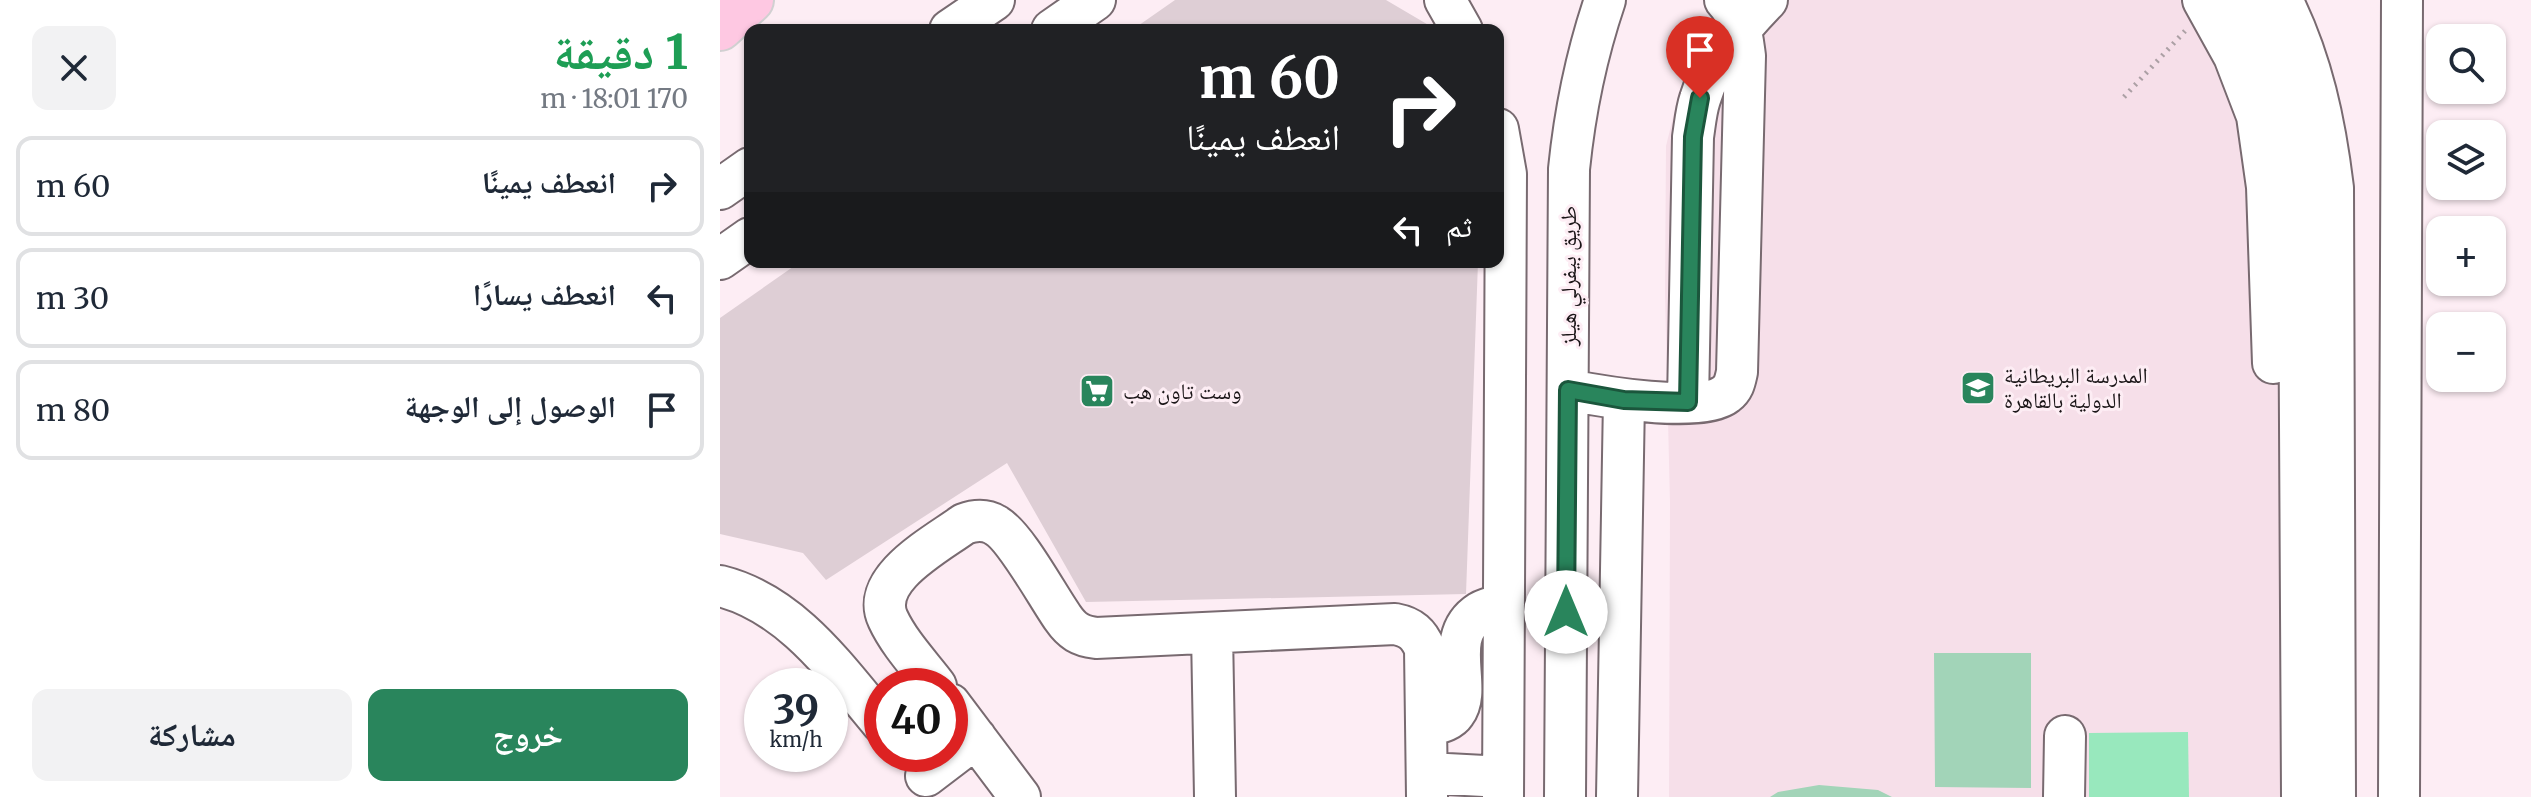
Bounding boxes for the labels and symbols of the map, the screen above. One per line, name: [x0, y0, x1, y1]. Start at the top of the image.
pin: [1666, 16, 1734, 98]
street label: طريق بيفرلي هيلز: [1554, 206, 1586, 347]
place label: المدرسة البريطانية الدولية بالقاهرة: [2004, 361, 2148, 414]
school or university icon: المدرسة البريطانية الدولية بالقاهرة: [1959, 369, 1997, 407]
supermarket icon: وست تاون هب: [1078, 372, 1116, 410]
place label: وست تاون هب: [1123, 377, 1242, 405]
position arrow: [1524, 570, 1608, 654]
speed limit sign: 40: [864, 668, 968, 772]

